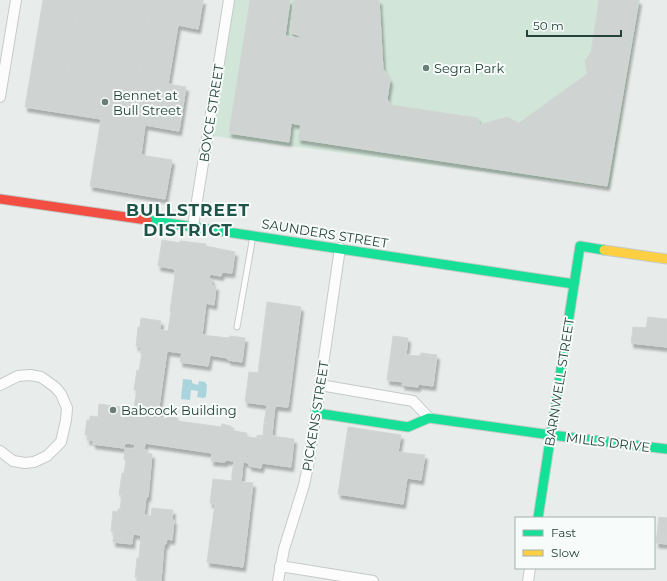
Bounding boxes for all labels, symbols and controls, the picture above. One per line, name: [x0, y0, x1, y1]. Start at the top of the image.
scale bar: [527, 12, 621, 38]
text: 50 m: [533, 18, 564, 33]
place label: Segra Park: [434, 60, 504, 76]
street label: BOYCE STREET: [195, 62, 227, 163]
marker: Segra Park: [421, 63, 431, 73]
place label: Bennet at Bull Street: [113, 87, 181, 118]
marker: Bennet at Bull Street: [100, 97, 110, 107]
district label: BULLSTREET DISTRICT: [126, 200, 250, 240]
street label: SAUNDERS STREET: [261, 215, 390, 251]
street label: BARNWELL STREET: [541, 316, 577, 447]
street label: PICKENS STREET: [298, 359, 332, 472]
place label: Babcock Building: [121, 402, 237, 418]
marker: Babcock Building: [108, 405, 118, 415]
street label: MILLS DRIVE: [565, 429, 651, 455]
legend: [515, 517, 655, 569]
text: Fast: [551, 525, 576, 540]
text: Slow: [551, 545, 580, 560]

